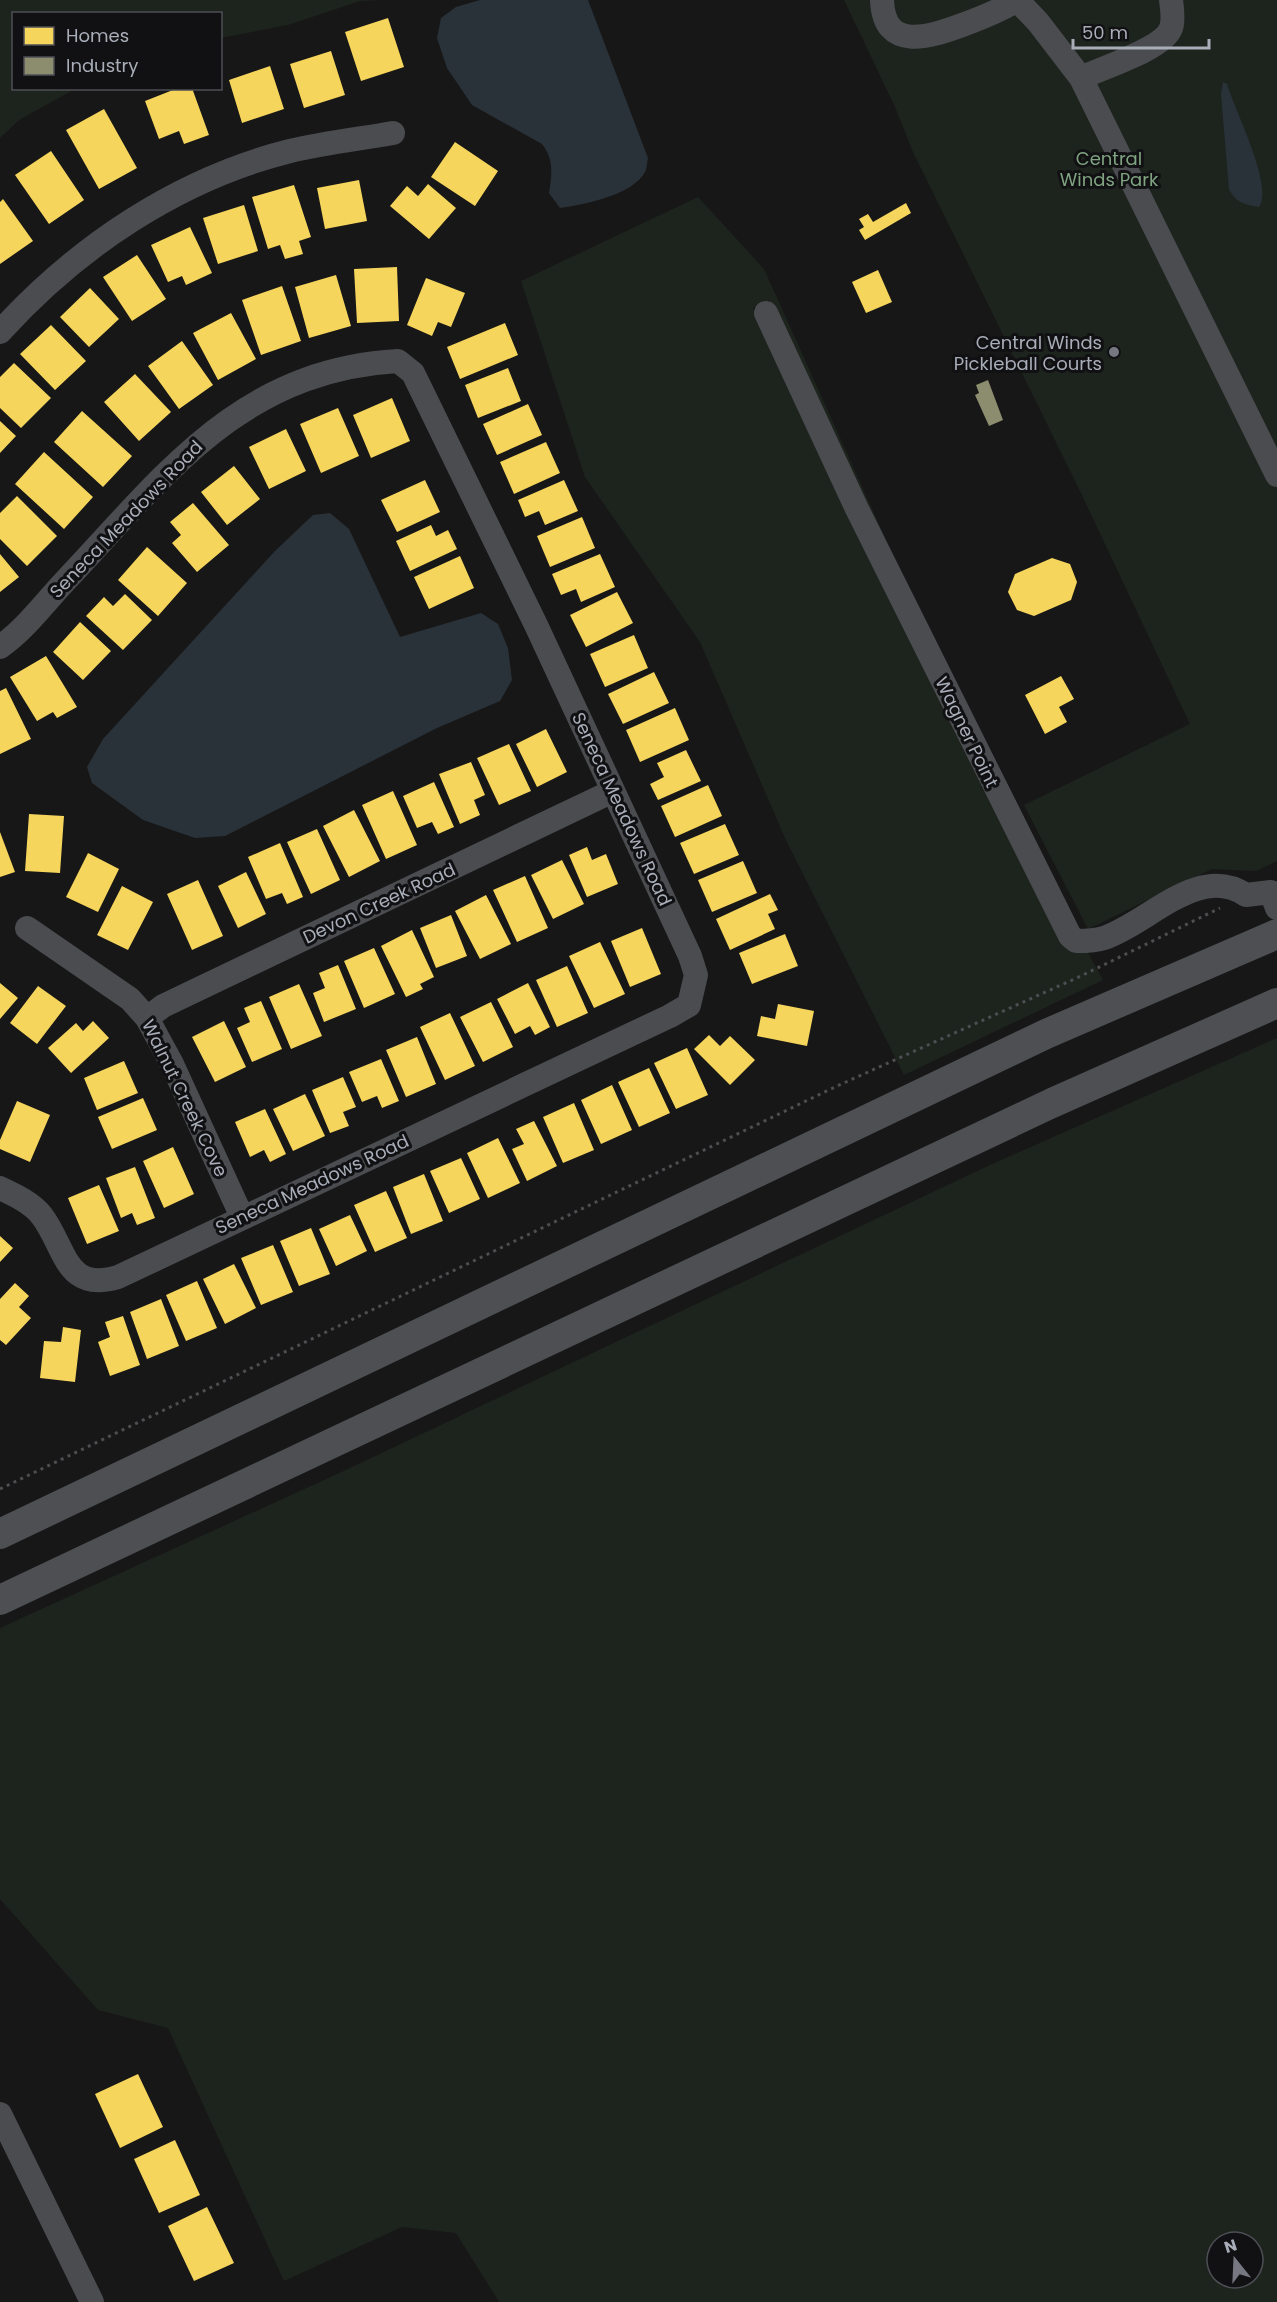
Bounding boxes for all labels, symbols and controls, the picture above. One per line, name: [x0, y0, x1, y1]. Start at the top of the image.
legend: [12, 12, 222, 90]
scale bar: [1073, 12, 1210, 50]
text: 50 m: [1082, 20, 1128, 45]
text: Homes: [66, 23, 129, 48]
text: Industry: [66, 53, 138, 78]
park label: Central Winds Park: [1060, 146, 1159, 192]
place label: Central Winds Pickleball Courts: [954, 330, 1102, 376]
marker: Central Winds Pickleball Courts: [1107, 345, 1121, 359]
street label: Seneca Meadows Road: [44, 435, 208, 603]
street label: Wagner Point: [929, 672, 1005, 792]
street label: Seneca Meadows Road: [566, 708, 678, 910]
street label: Devon Creek Road: [299, 857, 459, 949]
street label: Walnut Creek Cove: [136, 1015, 234, 1181]
street label: Seneca Meadows Road: [211, 1128, 413, 1240]
north arrow: [1205, 2230, 1265, 2290]
text: N: [1221, 2233, 1240, 2259]

